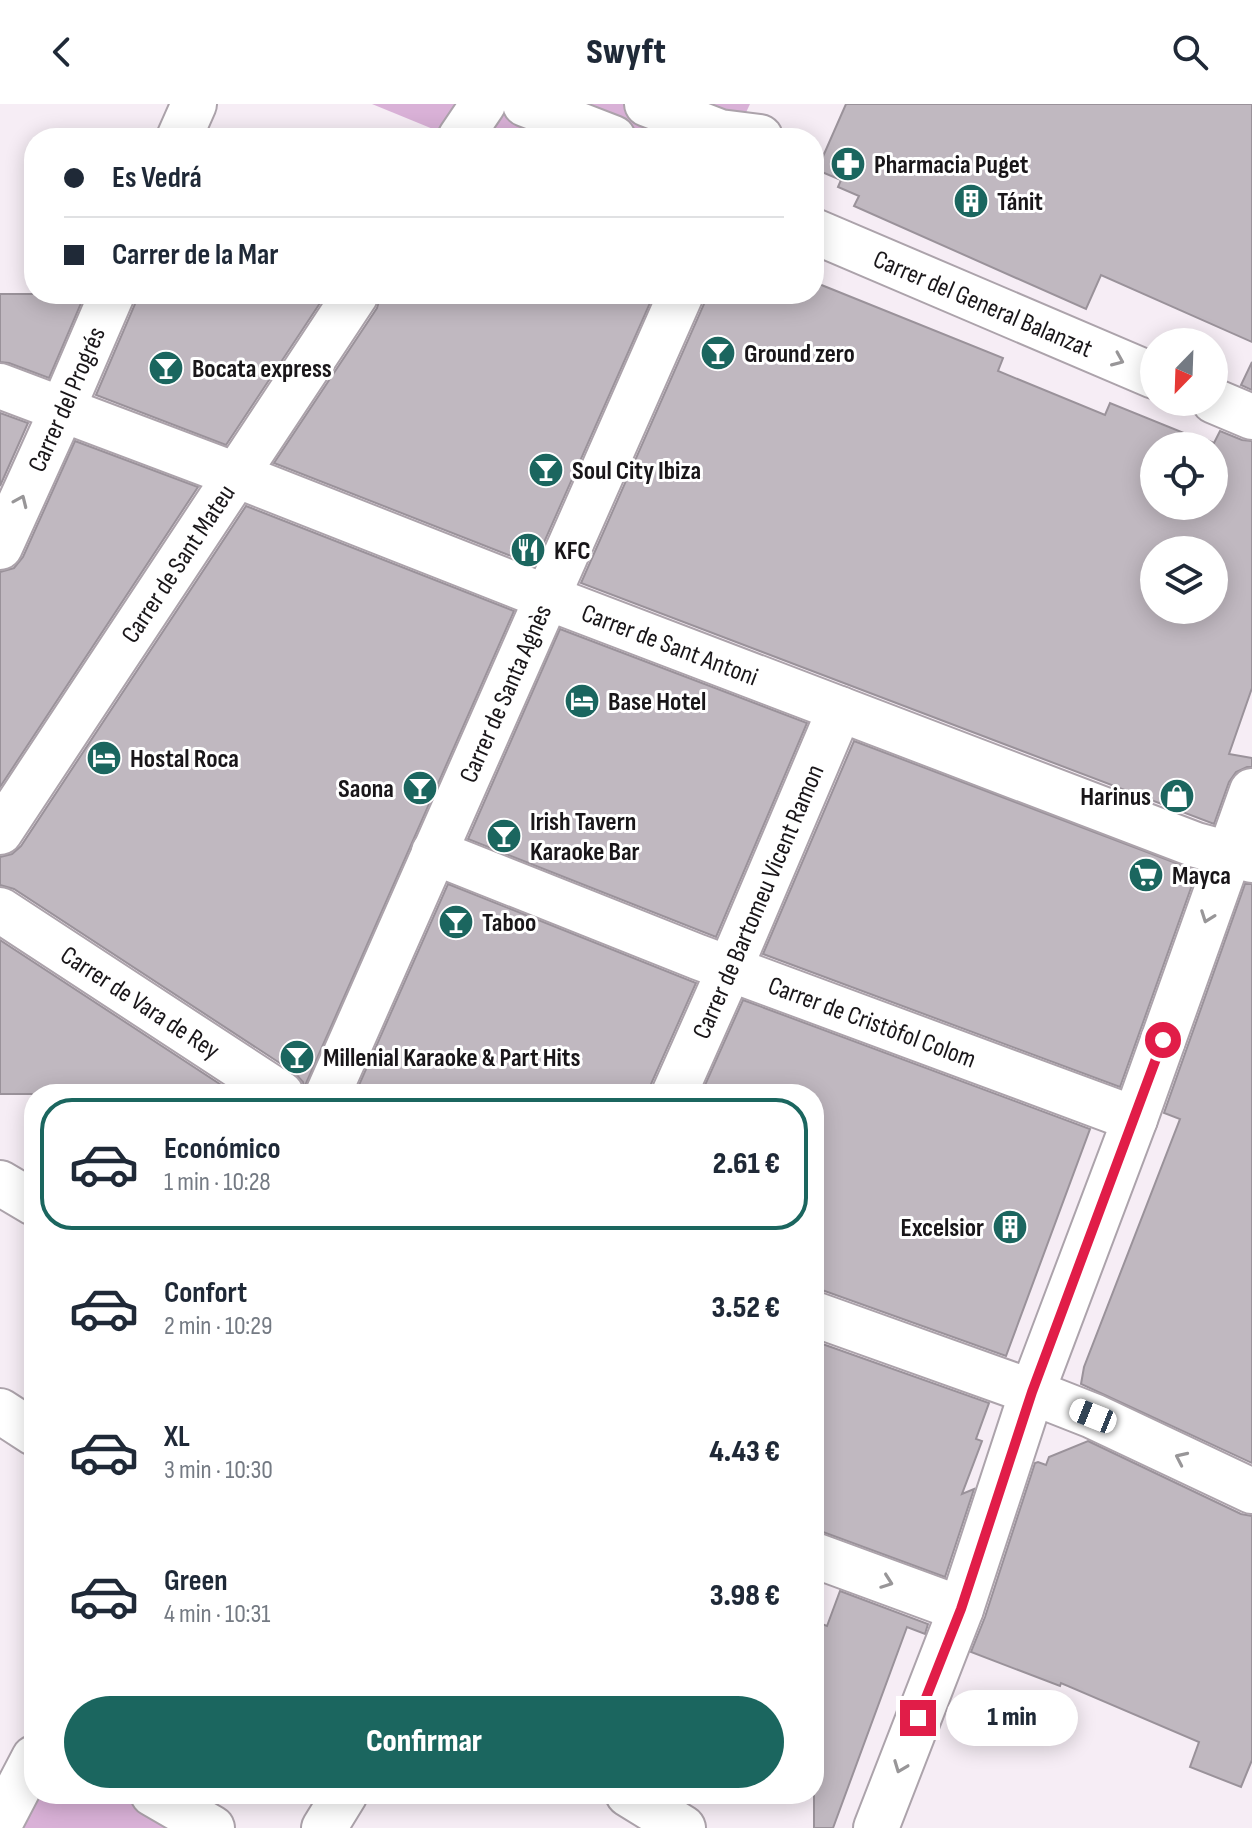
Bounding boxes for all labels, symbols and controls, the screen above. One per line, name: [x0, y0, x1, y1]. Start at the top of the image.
icon: back: [40, 30, 84, 74]
icon: search: [1168, 30, 1212, 74]
text: Swyft: [586, 31, 666, 74]
pharmacy icon: Pharmacia Puget: [829, 145, 867, 183]
place label: Pharmacia Puget: [874, 150, 1029, 181]
text: Es Vedrá: [112, 160, 202, 196]
building icon: Tánit: [952, 182, 990, 220]
place label: Tánit: [997, 187, 1043, 218]
text: Carrer de la Mar: [112, 237, 278, 273]
street label: Carrer del General Balanzat: [868, 244, 1097, 365]
street label: Carrer del Progrés: [22, 323, 113, 477]
north arrow: [1140, 328, 1228, 416]
map controls: [1140, 328, 1228, 624]
bar icon: Ground zero: [699, 334, 737, 372]
place label: Ground zero: [744, 339, 855, 370]
bar icon: Bocata express: [147, 349, 185, 387]
one-way arrow: [1109, 351, 1124, 367]
place label: Bocata express: [192, 354, 332, 385]
button: locate: [1140, 432, 1228, 520]
bar icon: Soul City Ibiza: [527, 451, 565, 489]
place label: Soul City Ibiza: [572, 456, 701, 487]
street label: Carrer de Sant Mateu: [115, 479, 242, 649]
one-way arrow: [11, 494, 27, 509]
restaurant icon: KFC: [509, 531, 547, 569]
place label: KFC: [554, 536, 591, 567]
button: layers: [1140, 536, 1228, 624]
street label: Carrer de Sant Antoni: [577, 598, 762, 693]
street label: Carrer de Santa Agnès: [453, 600, 559, 788]
hotel icon: Base Hotel: [563, 682, 601, 720]
place label: Base Hotel: [608, 687, 706, 718]
hotel icon: Hostal Roca: [85, 739, 123, 777]
place label: Hostal Roca: [130, 744, 239, 775]
street label: Carrer de Bartomeu Vicent Ramon: [687, 760, 832, 1044]
bar icon: Saona: [401, 769, 439, 807]
place label: Saona: [338, 774, 394, 805]
shop icon: Harinus: [1158, 777, 1196, 815]
place label: Harinus: [1080, 782, 1151, 813]
place label: Irish Tavern Karaoke Bar: [530, 807, 640, 868]
bar icon: Irish Tavern Karaoke Bar: [485, 817, 523, 855]
supermarket icon: Mayca: [1127, 856, 1165, 894]
place label: Mayca: [1172, 861, 1231, 892]
bar icon: Taboo: [437, 903, 475, 941]
place label: Taboo: [482, 908, 536, 939]
one-way arrow: [1201, 909, 1217, 923]
street label: Carrer de Vara de Rey: [54, 940, 225, 1067]
street label: Carrer de Cristòfol Colom: [764, 970, 980, 1076]
route start: [1145, 1022, 1181, 1058]
bar icon: Millenial Karaoke & Part Hits: [278, 1038, 316, 1076]
place label: Millenial Karaoke & Part Hits: [323, 1043, 580, 1074]
icon: car: [68, 1128, 140, 1200]
text: Económico: [164, 1131, 281, 1167]
text: 2.61 €: [713, 1146, 780, 1182]
text: 1 min · 10:28: [164, 1167, 271, 1198]
building icon: Excelsior: [991, 1208, 1029, 1246]
place label: Excelsior: [900, 1213, 984, 1244]
icon: car: [68, 1272, 140, 1344]
text: Confort: [164, 1275, 247, 1311]
text: 3.52 €: [712, 1290, 780, 1326]
text: 2 min · 10:29: [164, 1311, 272, 1342]
car: [1066, 1396, 1120, 1436]
icon: car: [68, 1416, 140, 1488]
text: XL: [164, 1419, 190, 1455]
text: 4.43 €: [709, 1434, 780, 1470]
one-way arrow: [1175, 1452, 1190, 1468]
text: 3 min · 10:30: [164, 1455, 273, 1486]
icon: car: [68, 1560, 140, 1632]
text: Green: [164, 1563, 228, 1599]
one-way arrow: [879, 1572, 893, 1588]
text: 3.98 €: [710, 1578, 780, 1614]
text: 4 min · 10:31: [164, 1599, 270, 1630]
callout: 1 min: [946, 1690, 1078, 1746]
button: Confirmar: [64, 1696, 784, 1788]
route end: [900, 1700, 936, 1736]
text: 1 min: [987, 1702, 1037, 1733]
one-way arrow: [893, 1759, 910, 1773]

